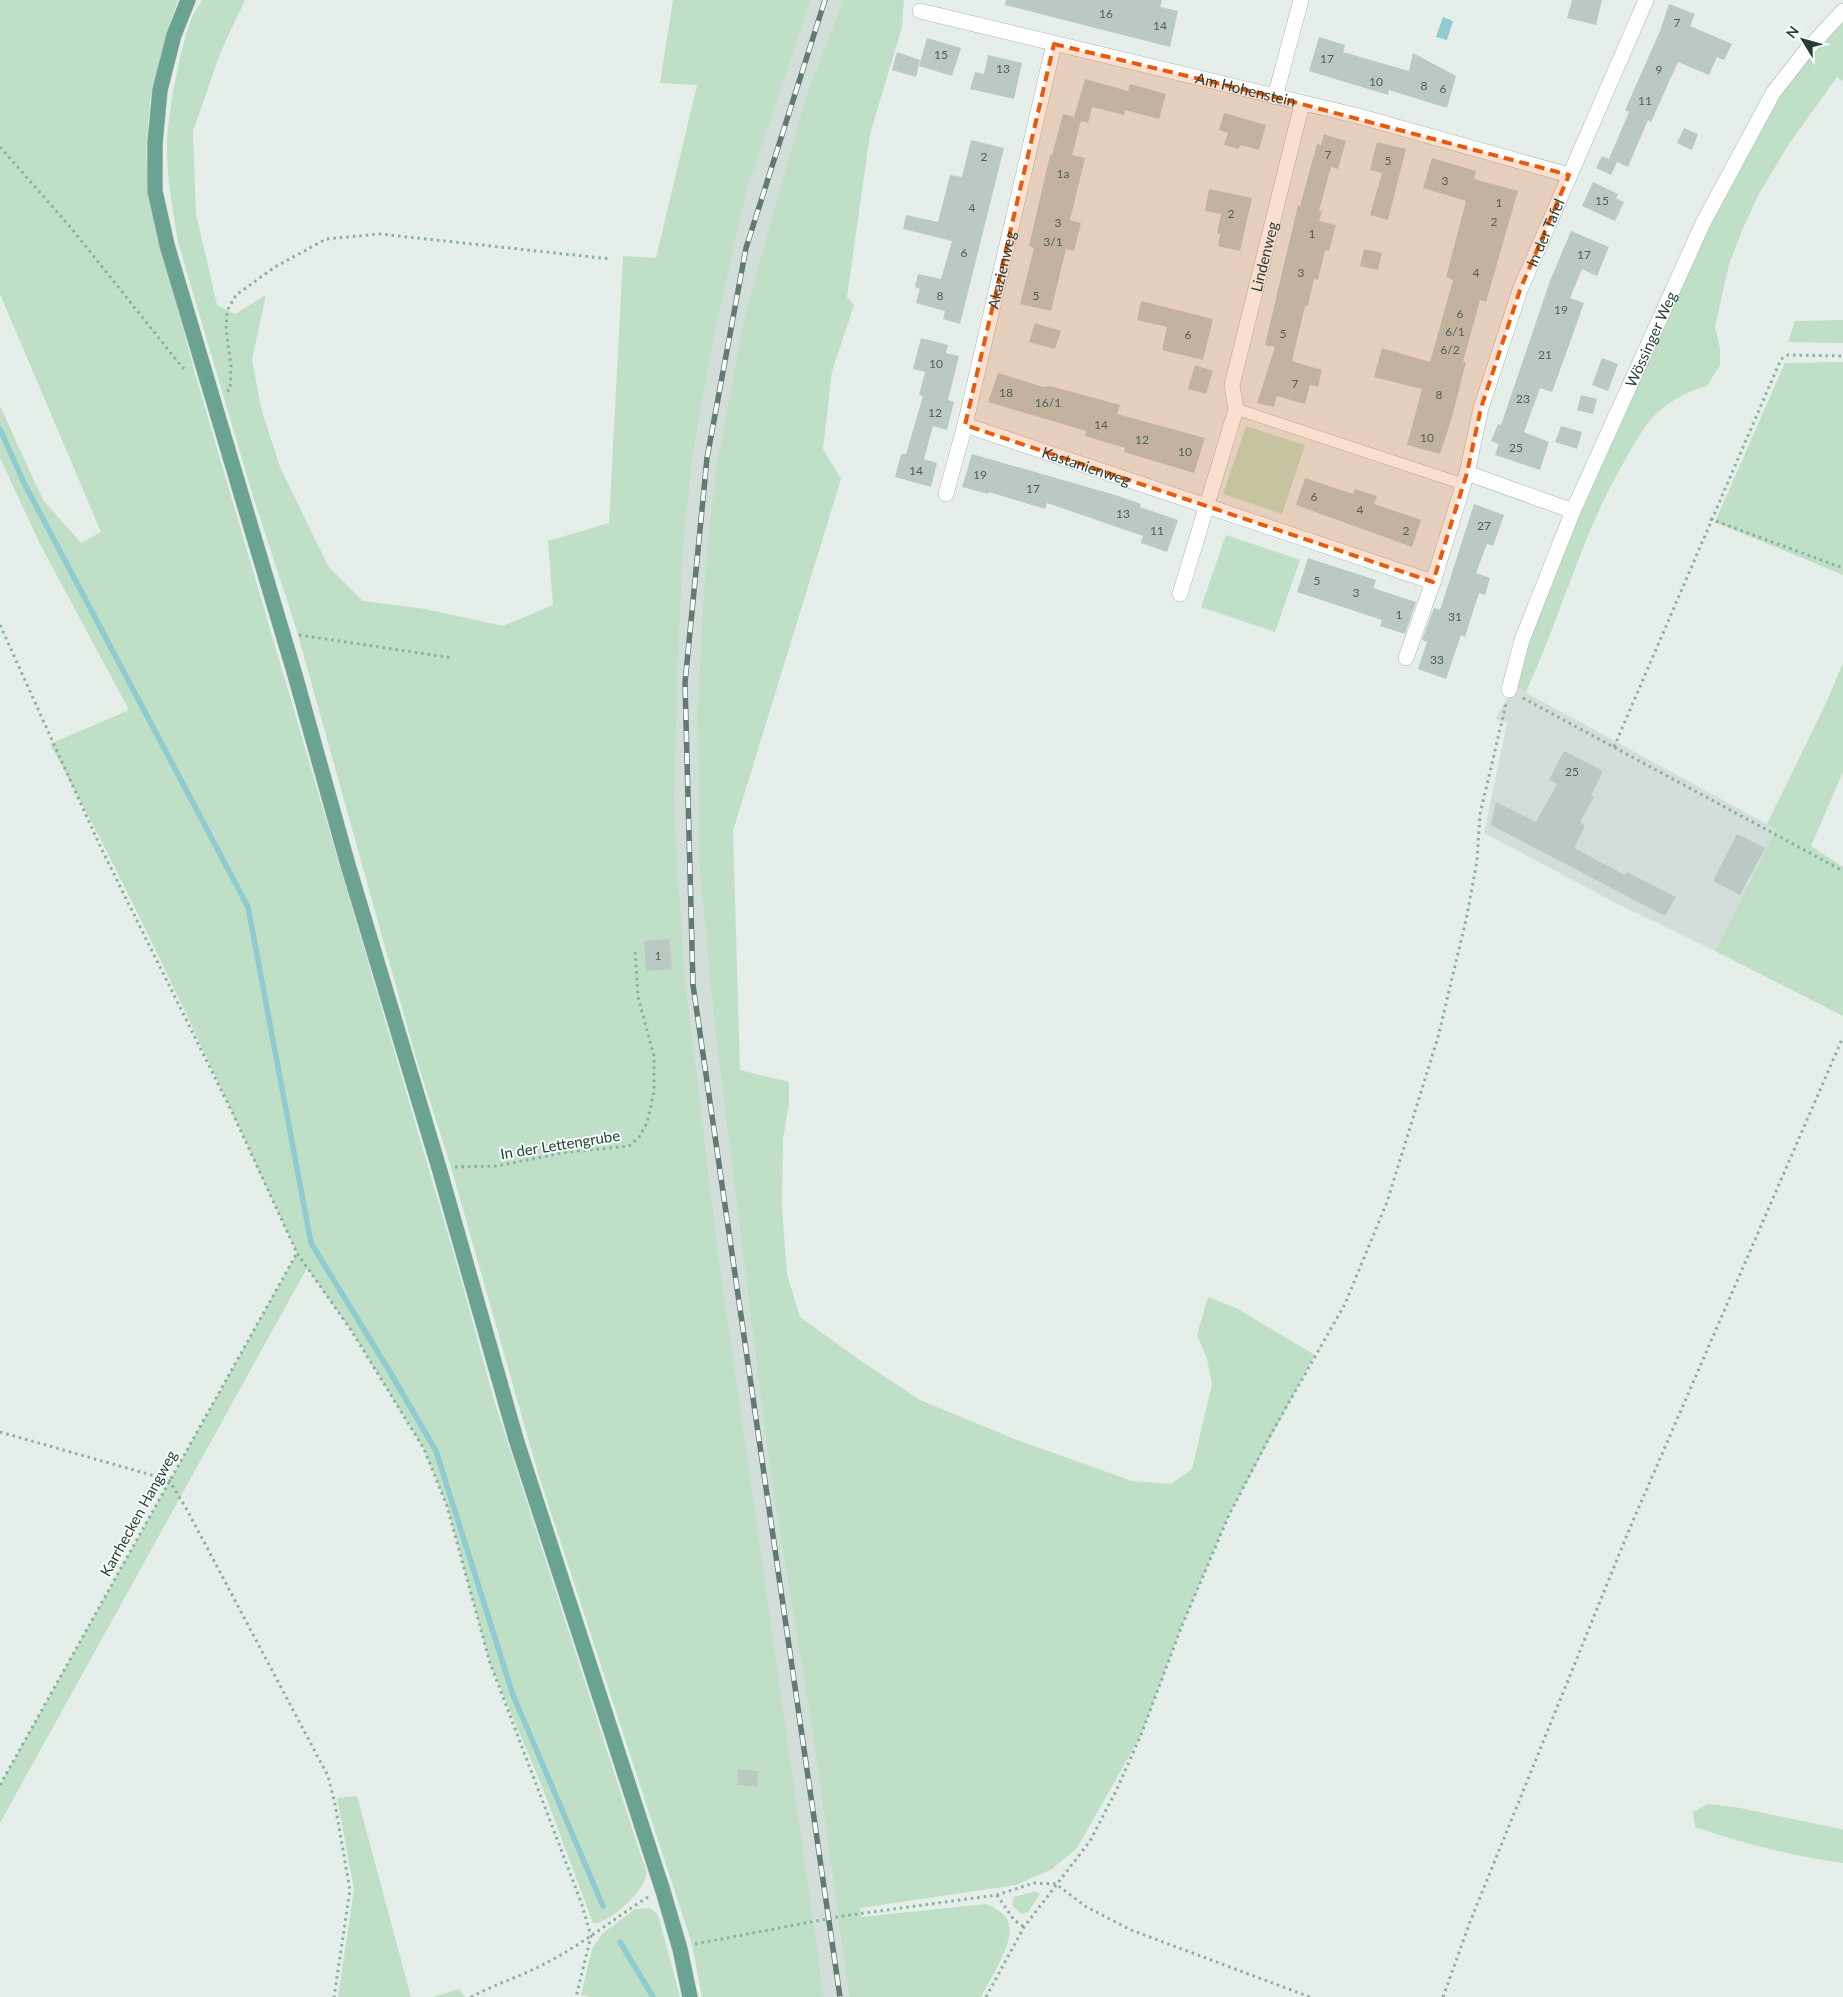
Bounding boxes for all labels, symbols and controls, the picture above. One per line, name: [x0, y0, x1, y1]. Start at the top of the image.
house number: 16: [1099, 6, 1113, 21]
house number: 7: [1674, 15, 1681, 30]
north arrow: [1778, 15, 1828, 65]
house number: 14: [1153, 18, 1167, 33]
text: N: [1782, 22, 1802, 41]
house number: 15: [934, 47, 948, 62]
house number: 17: [1320, 51, 1334, 66]
house number: 13: [996, 61, 1010, 76]
house number: 9: [1656, 62, 1663, 77]
street label: Am Hohenstein: [1194, 68, 1298, 110]
house number: 10: [1369, 74, 1383, 89]
house number: 8: [1421, 78, 1428, 93]
house number: 6: [1440, 81, 1447, 96]
house number: 11: [1638, 93, 1652, 108]
house number: 7: [1325, 147, 1332, 162]
house number: 2: [981, 149, 988, 164]
house number: 5: [1385, 153, 1392, 168]
house number: 1a: [1057, 166, 1069, 181]
house number: 3: [1442, 173, 1449, 188]
house number: 15: [1595, 193, 1609, 208]
house number: 1: [1496, 195, 1503, 210]
street label: In der Tafel: [1522, 196, 1568, 269]
house number: 4: [969, 200, 976, 215]
house number: 2: [1228, 206, 1235, 221]
house number: 2: [1491, 214, 1498, 229]
house number: 3: [1055, 215, 1062, 230]
street label: Lindenweg: [1247, 219, 1281, 294]
house number: 1: [1309, 226, 1316, 241]
street label: Akazienweg: [983, 229, 1019, 310]
house number: 3/1: [1043, 234, 1063, 249]
house number: 6: [961, 245, 968, 260]
house number: 17: [1577, 247, 1591, 262]
house number: 3: [1298, 265, 1305, 280]
house number: 4: [1473, 265, 1480, 280]
house number: 8: [937, 288, 944, 303]
house number: 5: [1033, 288, 1040, 303]
street label: Wössinger Weg: [1621, 288, 1680, 390]
house number: 19: [1554, 302, 1568, 317]
house number: 6: [1457, 306, 1464, 321]
house number: 6/1: [1445, 324, 1465, 339]
house number: 5: [1280, 326, 1287, 341]
house number: 6: [1185, 327, 1192, 342]
house number: 6/2: [1440, 342, 1460, 357]
house number: 21: [1538, 347, 1552, 362]
house number: 10: [929, 356, 943, 371]
house number: 7: [1292, 376, 1299, 391]
house number: 18: [999, 385, 1013, 400]
house number: 8: [1436, 387, 1443, 402]
house number: 23: [1516, 391, 1530, 406]
house number: 16/1: [1035, 395, 1061, 410]
house number: 12: [928, 405, 942, 420]
house number: 14: [1094, 417, 1108, 432]
house number: 10: [1420, 430, 1434, 445]
house number: 12: [1135, 432, 1149, 447]
house number: 25: [1509, 440, 1523, 455]
street label: Kastanienweg: [1040, 442, 1133, 489]
house number: 10: [1178, 444, 1192, 459]
house number: 14: [909, 463, 923, 478]
house number: 19: [973, 467, 987, 482]
house number: 17: [1026, 481, 1040, 496]
house number: 6: [1311, 489, 1318, 504]
house number: 4: [1357, 502, 1364, 517]
house number: 13: [1116, 506, 1130, 521]
house number: 27: [1477, 518, 1491, 533]
house number: 11: [1150, 523, 1164, 538]
house number: 2: [1403, 523, 1410, 538]
house number: 5: [1314, 573, 1321, 588]
house number: 3: [1353, 585, 1360, 600]
house number: 1: [1396, 607, 1403, 622]
house number: 31: [1448, 609, 1462, 624]
house number: 33: [1430, 652, 1444, 667]
house number: 25: [1565, 764, 1579, 779]
house number: 1: [655, 948, 662, 963]
street label: In der Lettengrube: [499, 1126, 621, 1162]
street label: Karrhecken Hangweg: [96, 1447, 180, 1579]

